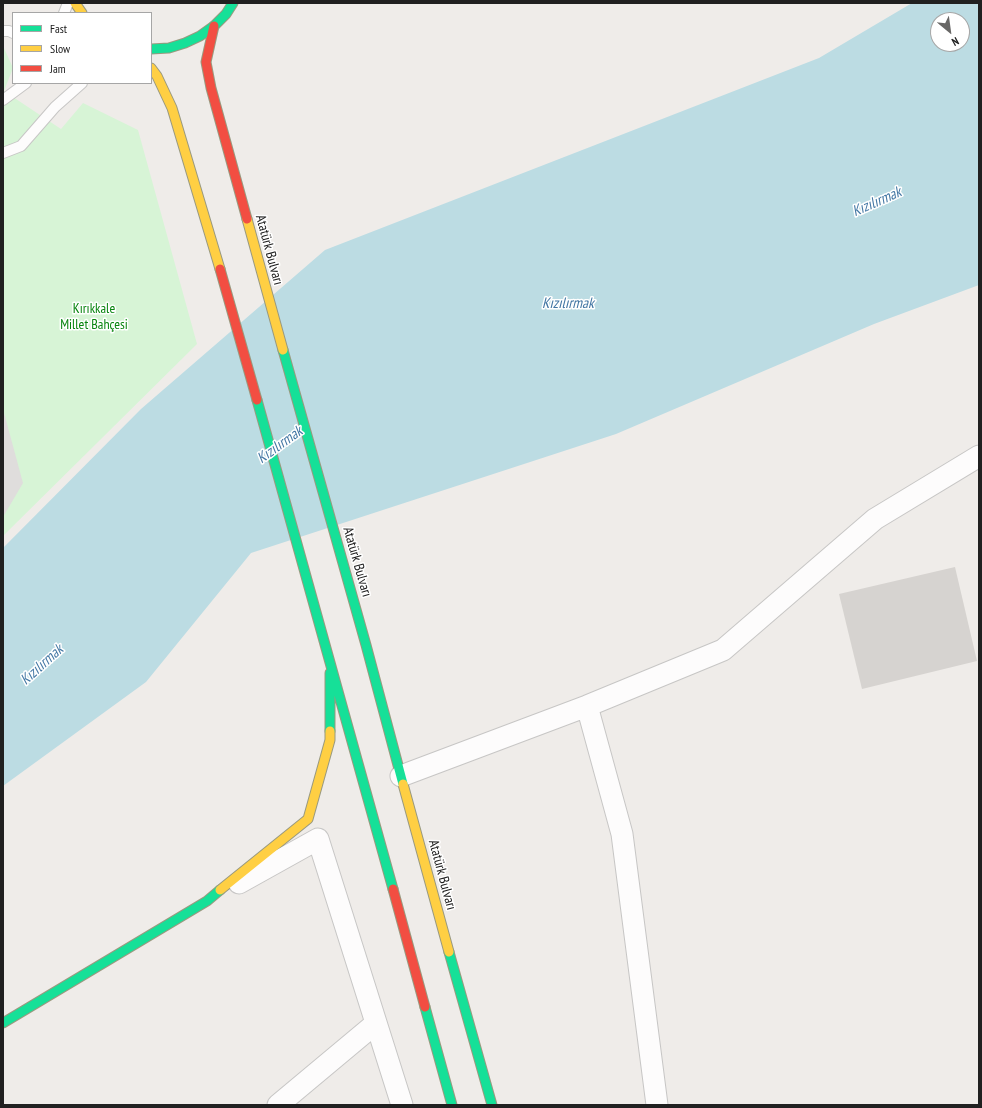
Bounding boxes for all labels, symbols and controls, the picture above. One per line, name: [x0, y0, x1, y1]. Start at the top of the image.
legend: [12, 12, 152, 84]
north arrow: [930, 12, 970, 52]
text: Fast: [50, 21, 67, 36]
text: N: [949, 34, 961, 49]
text: Slow: [50, 41, 70, 56]
text: Jam: [50, 61, 66, 76]
water label: Kızılırmak: [850, 183, 904, 221]
street label: Atatürk Bulvarı: [252, 213, 286, 287]
water label: Kızılırmak: [542, 295, 594, 313]
park label: Kırıkkale Millet Bahçesi: [60, 301, 128, 334]
water label: Kızılırmak: [254, 423, 306, 467]
street label: Atatürk Bulvarı: [339, 525, 375, 599]
water label: Kızılırmak: [17, 641, 67, 689]
street label: Atatürk Bulvarı: [425, 838, 459, 912]

